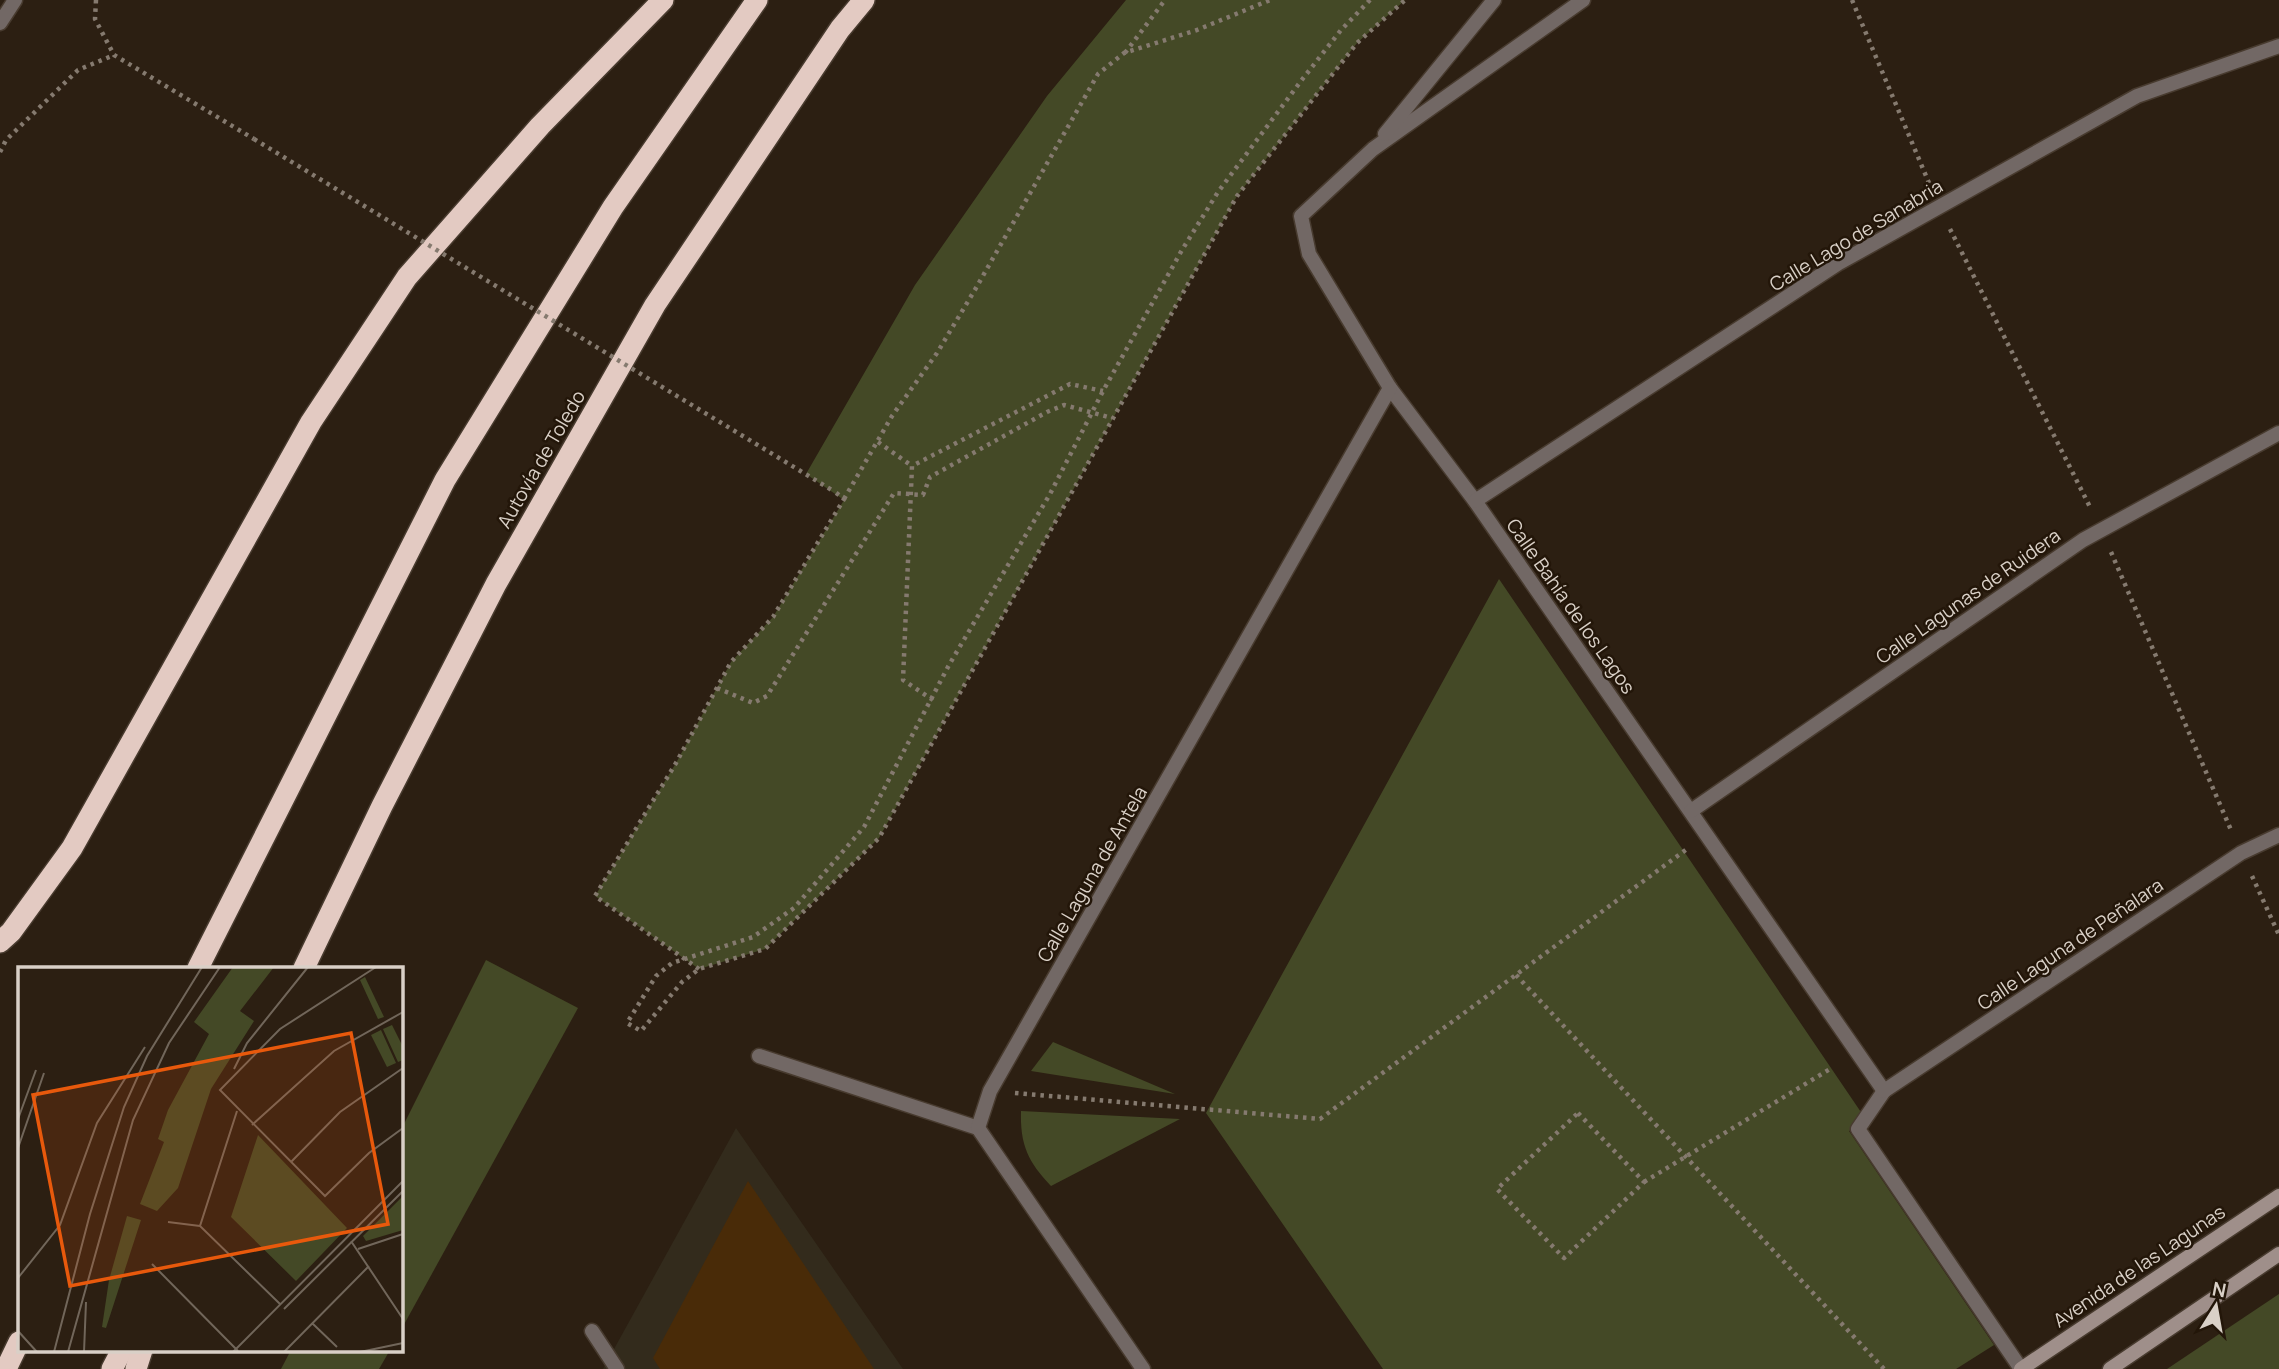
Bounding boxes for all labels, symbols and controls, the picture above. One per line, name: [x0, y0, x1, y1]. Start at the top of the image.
street label: Calle Lago de Sanabria: [1765, 173, 1947, 297]
street label: Autovía de Toledo: [491, 385, 591, 533]
street label: Calle Bahía de los Lagos: [1501, 513, 1641, 699]
street label: Calle Lagunas de Ruidera: [1871, 522, 2065, 670]
street label: Calle Laguna de Antela: [1031, 781, 1153, 967]
street label: Calle Laguna de Peñalara: [1972, 872, 2168, 1016]
inset map: [18, 967, 402, 1352]
street label: Avenida de las Lagunas: [2048, 1199, 2230, 1333]
north arrow: [2181, 1271, 2251, 1341]
text: N: [2210, 1275, 2228, 1303]

